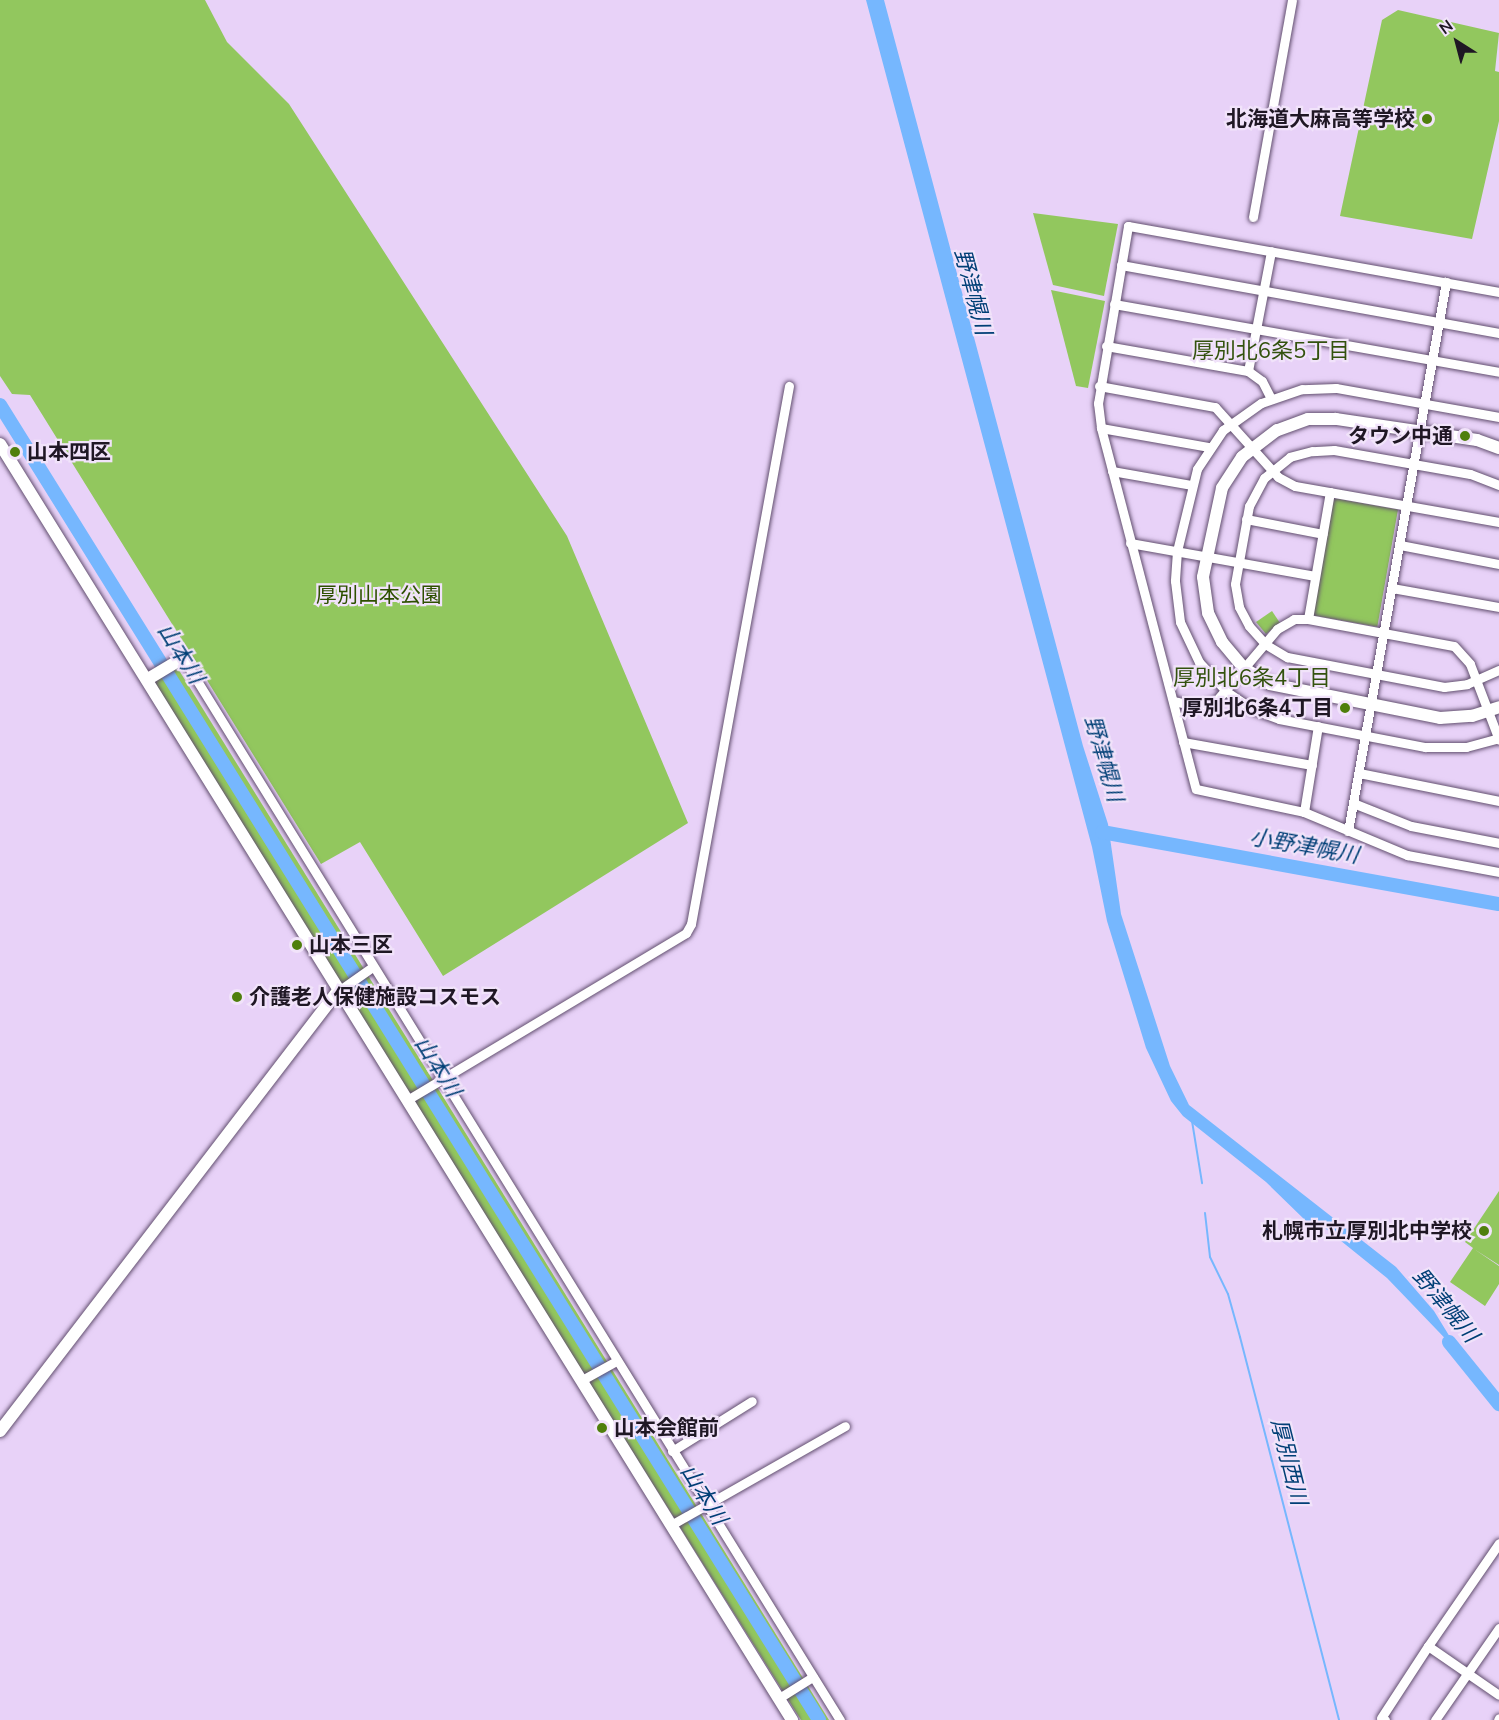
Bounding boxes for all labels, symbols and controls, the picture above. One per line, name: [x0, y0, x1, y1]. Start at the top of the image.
north arrow: [1427, 12, 1487, 72]
text: N: [1435, 15, 1458, 40]
place label: 北海道大麻高等学校: [1226, 106, 1415, 132]
marker: 北海道大麻高等学校: [1420, 112, 1434, 126]
water label: 野津幌川: [948, 246, 996, 338]
district label: 厚別北6条5丁目: [1192, 339, 1350, 365]
place label: タウン中通: [1348, 423, 1453, 449]
marker: タウン中通: [1458, 429, 1472, 443]
place label: 山本四区: [27, 439, 111, 465]
marker: 山本四区: [8, 445, 22, 459]
park label: 厚別山本公園: [316, 582, 442, 608]
water label: 山本川: [151, 619, 209, 689]
district label: 厚別北6条4丁目: [1173, 666, 1331, 692]
place label: 厚別北6条4丁目: [1182, 695, 1333, 721]
marker: 厚別北6条4丁目: [1338, 701, 1352, 715]
water label: 野津幌川: [1078, 713, 1128, 805]
water label: 小野津幌川: [1248, 824, 1360, 870]
place label: 山本三区: [309, 932, 393, 958]
marker: 山本三区: [290, 938, 304, 952]
place label: 介護老人保健施設コスモス: [249, 984, 501, 1010]
marker: 介護老人保健施設コスモス: [230, 990, 244, 1004]
water label: 山本川: [408, 1032, 466, 1102]
place label: 札幌市立厚別北中学校: [1262, 1218, 1472, 1244]
marker: 札幌市立厚別北中学校: [1477, 1224, 1491, 1238]
water label: 野津幌川: [1407, 1264, 1483, 1348]
place label: 山本会館前: [614, 1415, 719, 1441]
water label: 厚別西川: [1265, 1416, 1311, 1508]
marker: 山本会館前: [595, 1421, 609, 1435]
water label: 山本川: [674, 1460, 732, 1530]

